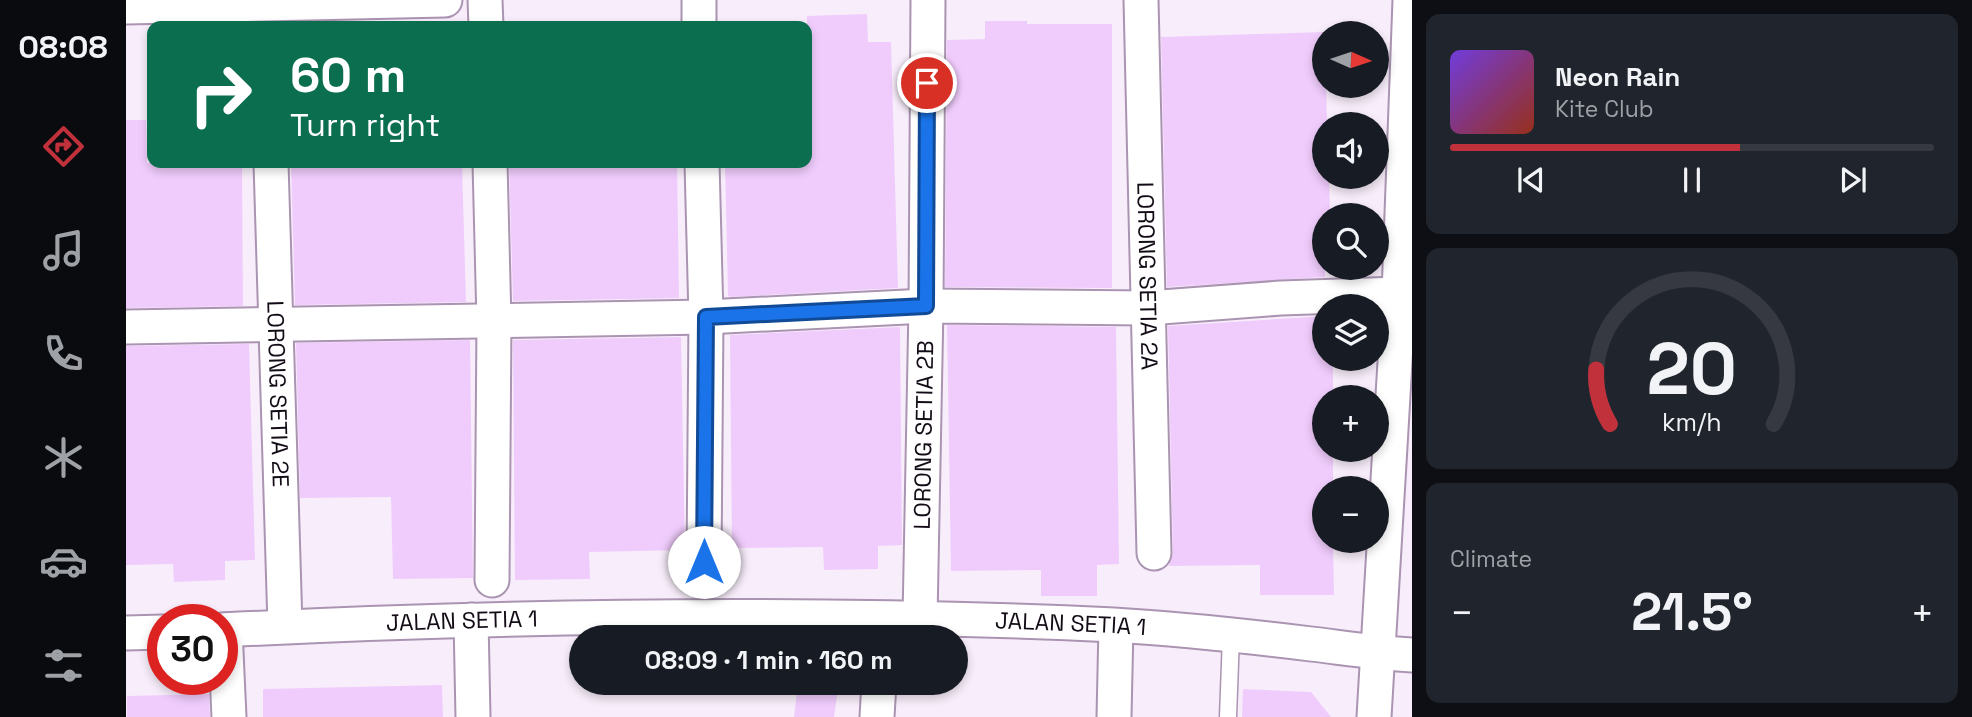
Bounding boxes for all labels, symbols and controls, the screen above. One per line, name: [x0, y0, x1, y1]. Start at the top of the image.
north arrow: [1312, 21, 1390, 98]
map controls: [1312, 21, 1389, 553]
text: 08:08: [18, 27, 108, 67]
text: 60 m: [290, 44, 406, 106]
icon: right: [175, 49, 266, 140]
pin: [897, 53, 957, 113]
text: Neon Rain: [1555, 60, 1680, 94]
icon: arrive: [908, 64, 946, 102]
text: Kite Club: [1555, 94, 1654, 124]
text: Turn right: [290, 105, 440, 145]
button: sound: [1312, 112, 1389, 189]
icon: directions: [39, 122, 88, 171]
icon: previous: [1512, 161, 1550, 199]
icon: pause: [1673, 161, 1711, 199]
icon: next: [1834, 161, 1872, 199]
street label: LORONG SETIA 2A: [1130, 181, 1165, 370]
button: search: [1312, 203, 1389, 280]
icon: music: [39, 226, 88, 275]
button: layers: [1312, 294, 1389, 371]
street label: LORONG SETIA 2E: [260, 300, 296, 488]
text: 20: [1647, 323, 1737, 416]
icon: phone: [39, 329, 88, 378]
street label: LORONG SETIA 2B: [907, 340, 940, 530]
button: +: [1312, 385, 1389, 462]
text: km/h: [1662, 406, 1722, 438]
icon: climate: [39, 433, 88, 482]
button: −: [1312, 476, 1389, 553]
position arrow: [667, 525, 741, 599]
icon: car: [39, 537, 88, 586]
text: Climate: [1450, 544, 1532, 574]
text: 21.5°: [1631, 579, 1753, 645]
text: −: [1450, 589, 1474, 637]
text: +: [1910, 589, 1934, 637]
speed limit sign: 30: [147, 604, 238, 695]
street label: JALAN SETIA 1: [385, 604, 538, 638]
street label: JALAN SETIA 1: [994, 605, 1147, 642]
icon: filters: [39, 641, 88, 690]
text: 08:09 · 1 min · 160 m: [645, 643, 892, 677]

